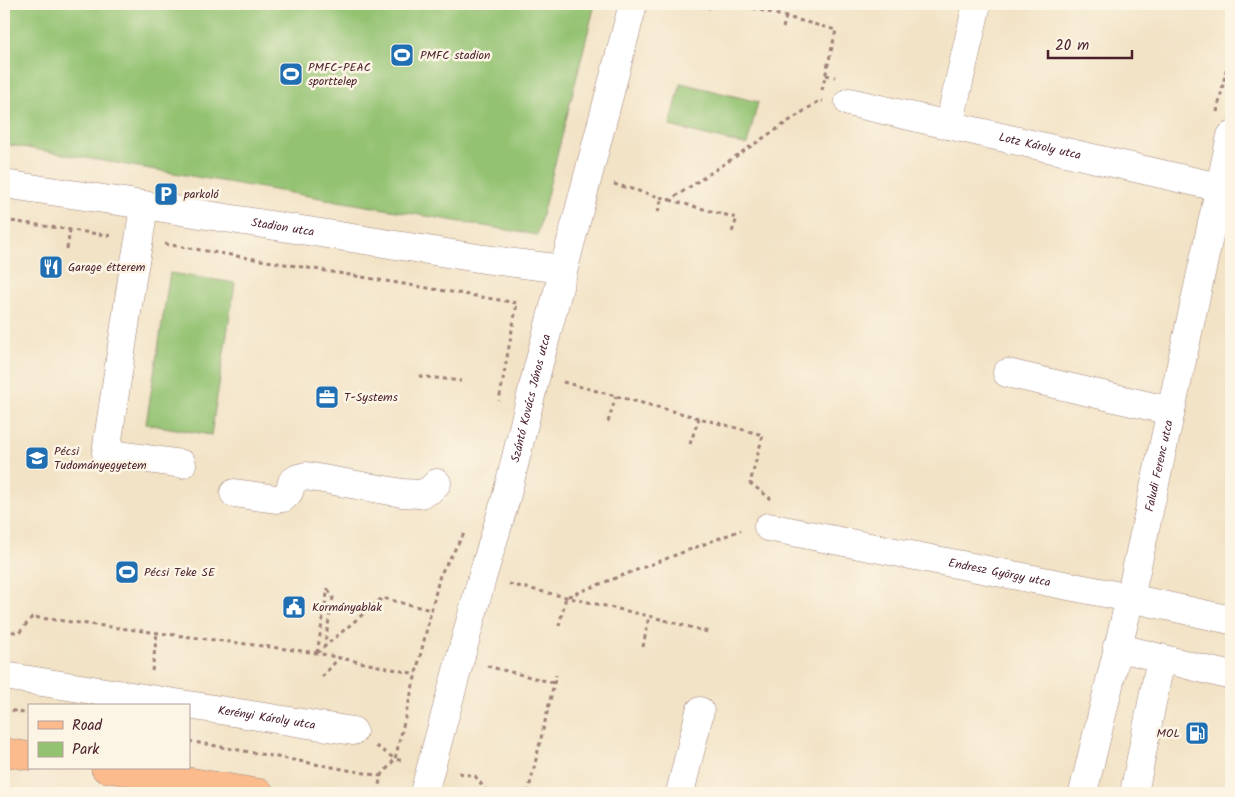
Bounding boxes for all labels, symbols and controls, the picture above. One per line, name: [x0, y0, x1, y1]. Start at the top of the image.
scale bar: [1048, 28, 1131, 60]
text: 20 m: [1055, 34, 1089, 58]
sports icon: PMFC stadion: [389, 42, 415, 68]
place label: PMFC stadion: [420, 46, 490, 65]
place label: PMFC-PEAC sporttelep: [308, 58, 371, 91]
sports icon: PMFC-PEAC sporttelep: [278, 61, 304, 87]
street label: Lotz Károly utca: [997, 127, 1083, 165]
parking icon: parkoló: [153, 181, 179, 207]
place label: parkoló: [183, 185, 219, 204]
street label: Stadion utca: [250, 213, 316, 241]
restaurant icon: Garage étterem: [38, 254, 64, 280]
place label: Garage étterem: [68, 258, 146, 277]
street label: Szántó Kovács János utca: [506, 332, 556, 464]
office icon: T-Systems: [314, 384, 340, 410]
place label: T-Systems: [344, 388, 398, 407]
street label: Faludi Ferenc utca: [1140, 418, 1178, 513]
place label: Pécsi Tudományegyetem: [54, 442, 147, 475]
school or university icon: Pécsi Tudományegyetem: [24, 445, 50, 471]
street label: Endresz György utca: [947, 553, 1053, 592]
sports icon: Pécsi Teke SE: [114, 559, 140, 585]
place label: Pécsi Teke SE: [144, 563, 216, 582]
public building icon: Kormányablak: [281, 594, 307, 620]
place label: Kormányablak: [312, 598, 382, 617]
street label: Kerényi Károly utca: [217, 700, 317, 735]
legend: [28, 704, 190, 770]
text: Road: [72, 714, 103, 738]
fuel station icon: MOL: [1184, 720, 1210, 746]
place label: MOL: [1157, 724, 1180, 743]
text: Park: [72, 738, 100, 762]

